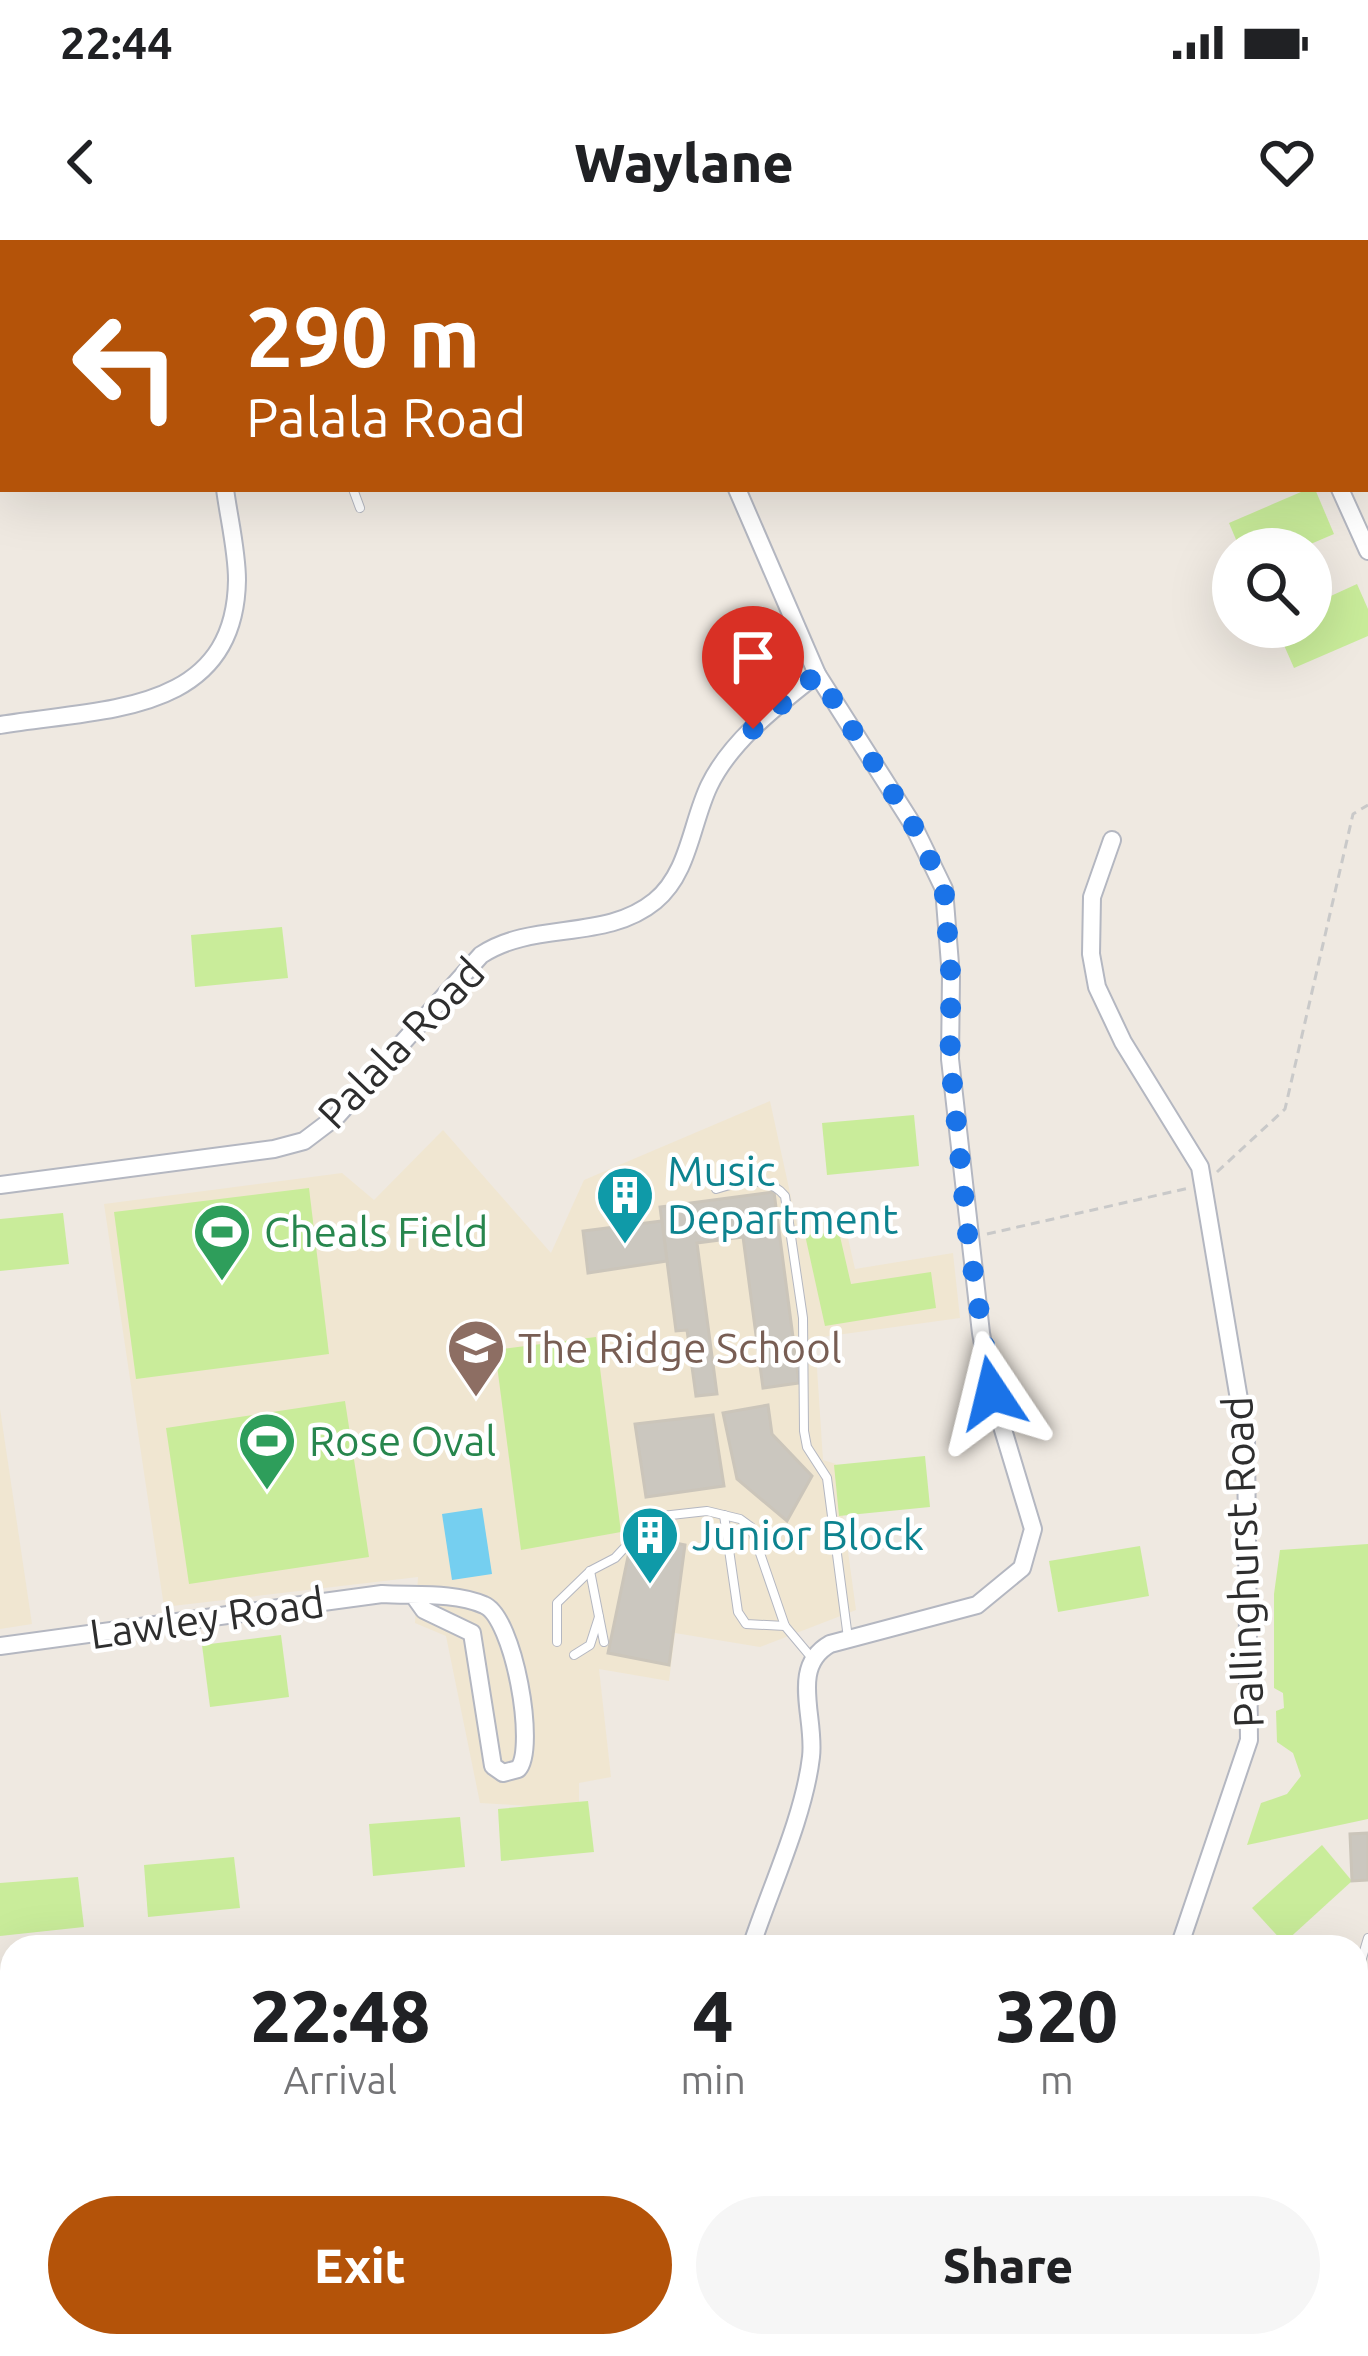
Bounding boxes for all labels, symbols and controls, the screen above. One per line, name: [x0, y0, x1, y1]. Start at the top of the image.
text: 22:44: [60, 17, 173, 68]
icon: back: [48, 129, 114, 195]
icon: heart: [1254, 129, 1320, 195]
text: Waylane: [574, 132, 794, 192]
icon: left: [48, 288, 204, 444]
text: 290 m: [246, 289, 480, 383]
text: Palala Road: [246, 387, 526, 447]
map controls: [1212, 528, 1332, 648]
button: search: [1212, 528, 1332, 648]
pin: [702, 606, 804, 729]
icon: arrive: [720, 624, 786, 690]
street label: Palala Road: [308, 948, 493, 1137]
place label: Music Department: [667, 1147, 898, 1242]
building icon: Music Department: [594, 1164, 656, 1246]
sports icon: Cheals Field: [191, 1201, 253, 1283]
place label: Cheals Field: [264, 1208, 488, 1255]
school or university icon: The Ridge School: [445, 1317, 507, 1399]
place label: The Ridge School: [518, 1324, 842, 1371]
position arrow: [929, 1330, 1055, 1456]
street label: Pallinghurst Road: [1213, 1395, 1272, 1729]
sports icon: Rose Oval: [236, 1410, 298, 1492]
place label: Rose Oval: [309, 1417, 496, 1464]
building icon: Junior Block: [619, 1504, 681, 1586]
place label: Junior Block: [692, 1511, 924, 1558]
street label: Lawley Road: [87, 1578, 327, 1657]
text: 22:48: [250, 1975, 430, 2056]
text: 4: [693, 1975, 733, 2056]
text: 320: [996, 1975, 1118, 2056]
text: Arrival: [283, 2058, 397, 2101]
text: min: [680, 2058, 746, 2101]
text: m: [1040, 2058, 1074, 2101]
button: Exit: [48, 2196, 672, 2334]
button: Share: [696, 2196, 1320, 2334]

